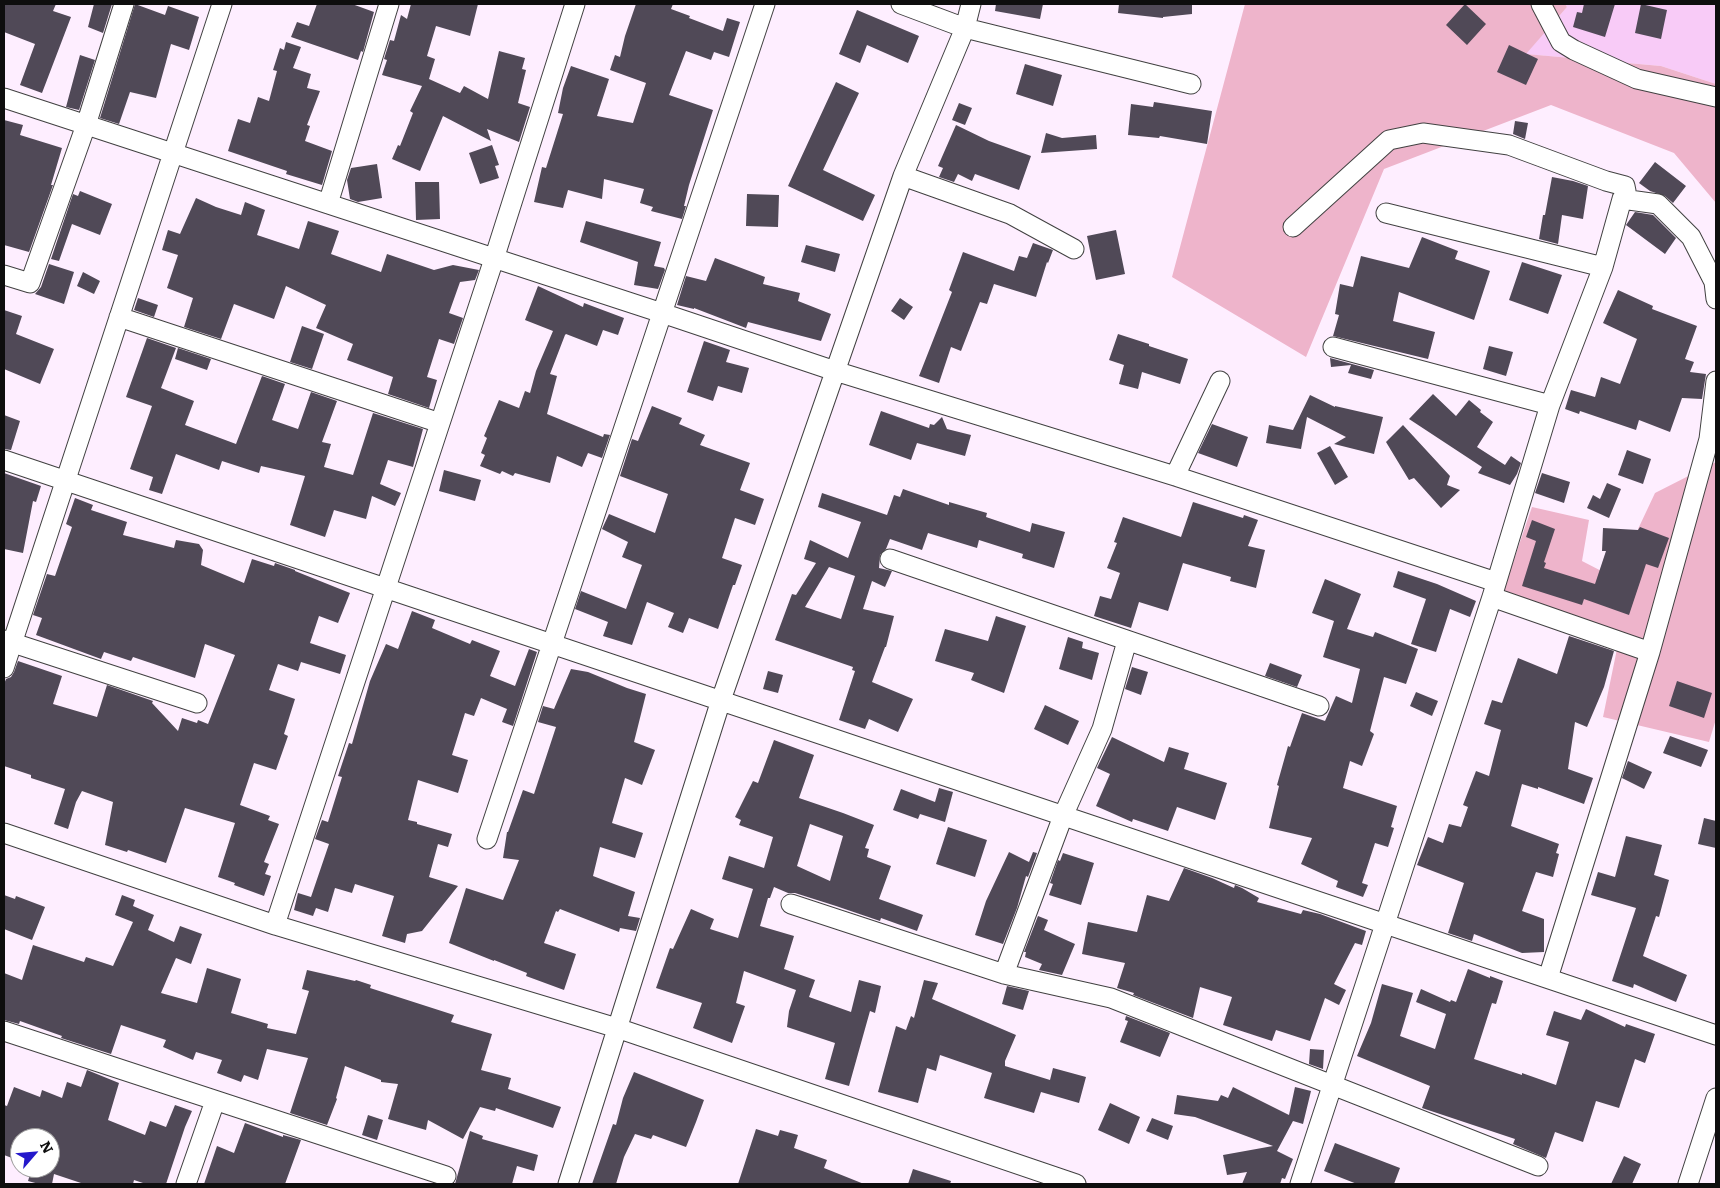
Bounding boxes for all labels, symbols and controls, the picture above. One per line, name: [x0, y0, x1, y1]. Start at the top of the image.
north arrow: [10, 1128, 60, 1178]
text: N: [36, 1137, 59, 1156]

